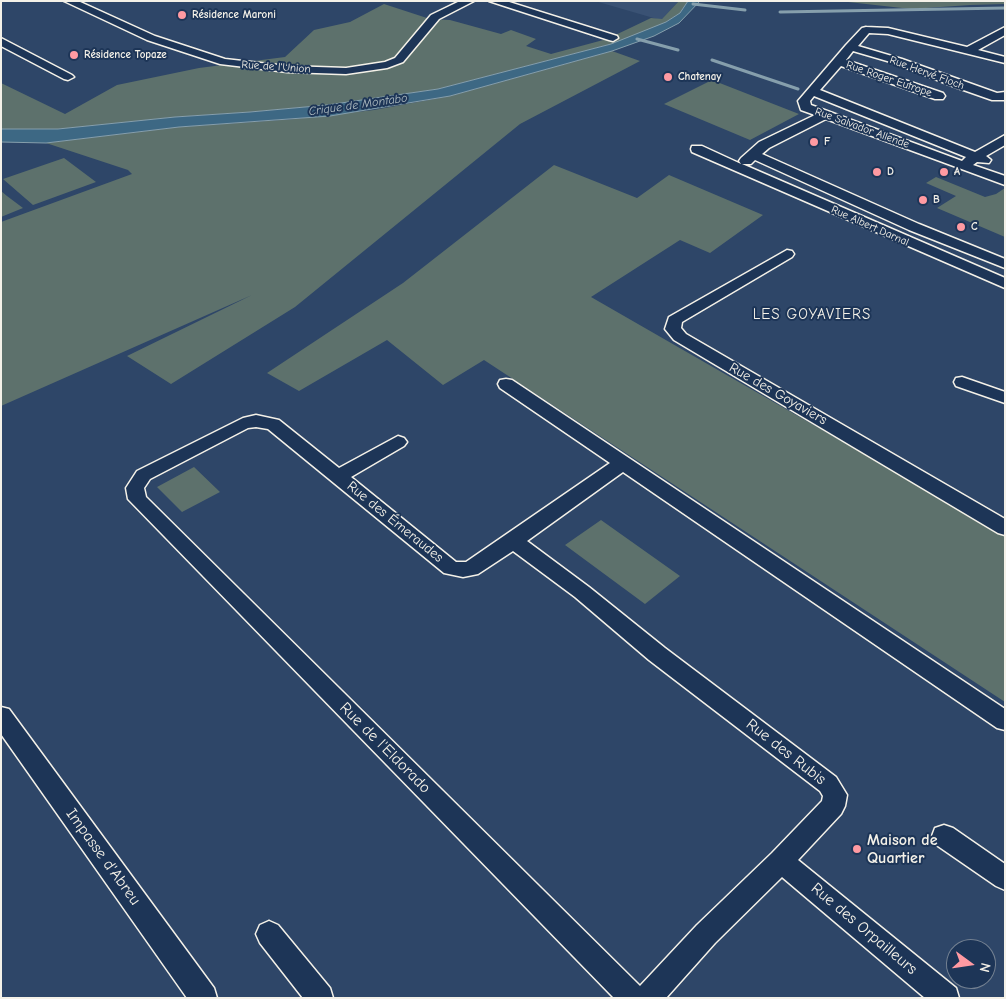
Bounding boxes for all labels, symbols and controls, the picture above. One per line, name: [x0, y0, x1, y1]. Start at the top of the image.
place label: Résidence Maroni: [192, 8, 276, 22]
marker: Résidence Maroni: [176, 9, 188, 21]
place label: Résidence Topaze: [84, 48, 167, 62]
marker: Résidence Topaze: [68, 49, 80, 61]
street label: Rue Hervé Floch: [888, 53, 966, 93]
street label: Rue de l'Union: [241, 58, 311, 76]
street label: Rue Roger Eutrope: [844, 58, 934, 100]
place label: Chatenay: [678, 70, 721, 84]
marker: Chatenay: [662, 71, 674, 83]
water label: Crique de Montabo: [308, 91, 408, 119]
street label: Rue Salvador Allende: [813, 105, 911, 151]
place label: F: [824, 135, 830, 149]
marker: F: [808, 136, 820, 148]
place label: D: [887, 165, 894, 179]
place label: A: [954, 165, 960, 179]
marker: D: [871, 166, 883, 178]
marker: A: [938, 166, 950, 178]
place label: B: [933, 193, 940, 207]
marker: B: [917, 194, 929, 206]
street label: Rue Albert Darnal: [829, 203, 911, 249]
place label: C: [971, 220, 978, 234]
marker: C: [955, 221, 967, 233]
district label: LES GOYAVIERS: [751, 306, 873, 324]
street label: Rue des Goyaviers: [726, 359, 830, 429]
street label: Rue des Émeraudes: [343, 478, 447, 566]
street label: Rue de l'Eldorado: [335, 698, 435, 798]
street label: Rue des Rubis: [742, 715, 830, 789]
street label: Impasse d'Abreu: [62, 805, 144, 909]
place label: Maison de Quartier: [867, 830, 938, 868]
marker: Maison de Quartier: [851, 843, 863, 855]
street label: Rue des Orpailleurs: [807, 879, 921, 979]
north arrow: [946, 939, 996, 989]
text: N: [976, 961, 994, 974]

